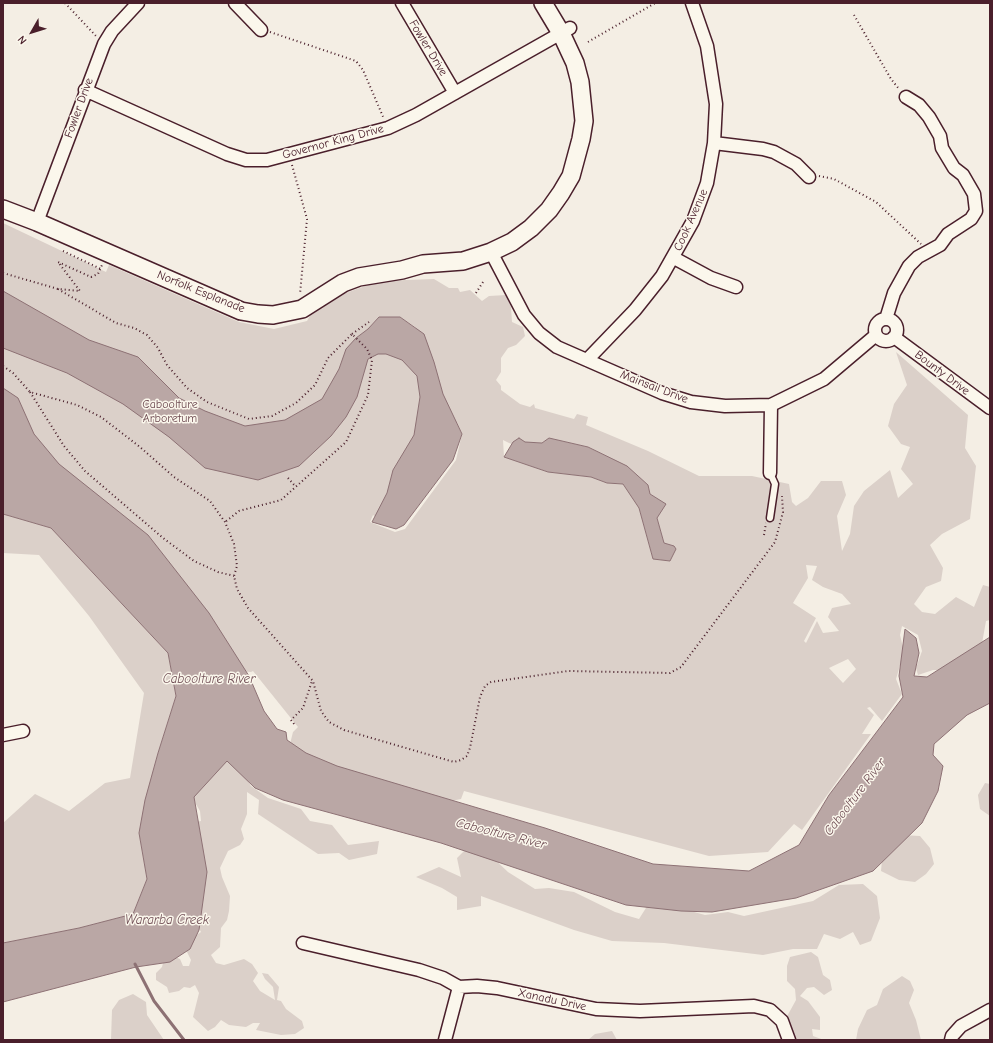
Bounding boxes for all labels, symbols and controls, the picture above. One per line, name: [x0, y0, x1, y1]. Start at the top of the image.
north arrow: [12, 12, 52, 52]
street label: Fowler Drive: [406, 17, 450, 79]
text: N: [15, 33, 30, 47]
street label: Fowler Drive: [61, 76, 97, 140]
street label: Governor King Drive: [281, 122, 385, 162]
street label: Cook Avenue: [671, 187, 711, 253]
street label: Norfolk Esplanade: [155, 268, 247, 316]
street label: Bounty Drive: [912, 348, 972, 398]
street label: Mainsail Drive: [618, 367, 690, 407]
park label: Caboolture Arboretum: [142, 398, 198, 426]
water label: Caboolture River: [163, 671, 255, 687]
water label: Caboolture River: [821, 755, 889, 839]
water label: Caboolture River: [454, 815, 548, 853]
water label: Wararba Creek: [125, 912, 209, 928]
street label: Xanadu Drive: [516, 986, 588, 1014]

